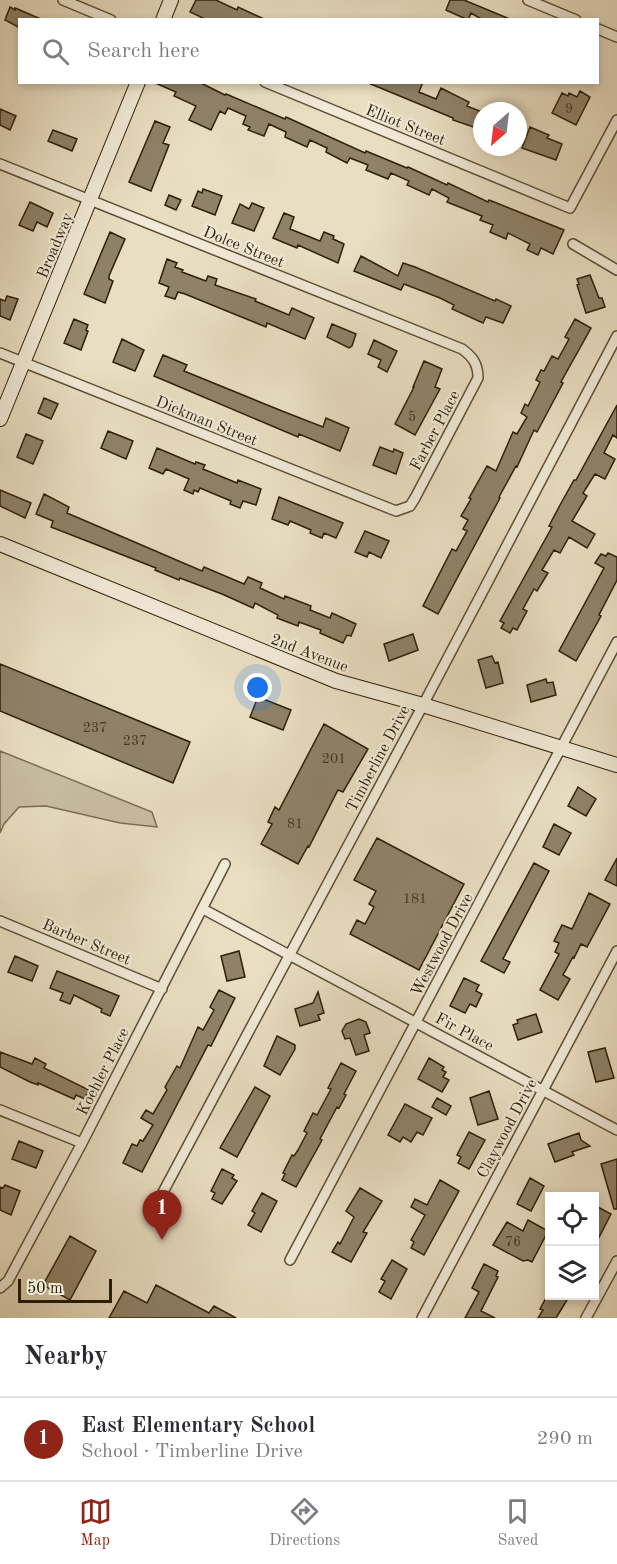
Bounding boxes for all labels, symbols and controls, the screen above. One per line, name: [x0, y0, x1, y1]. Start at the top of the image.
search box: [18, 18, 599, 84]
icon: search: [39, 35, 72, 68]
text: Search here: [87, 40, 200, 62]
north arrow: [473, 102, 527, 156]
house number: 9: [565, 102, 573, 116]
street label: Elliot Street: [363, 103, 448, 149]
street label: Broadway: [35, 210, 77, 281]
street label: Dolce Street: [200, 224, 286, 272]
street label: Farber Place: [408, 388, 464, 474]
street label: Dickman Street: [153, 394, 260, 450]
house number: 5: [408, 410, 416, 424]
street label: 2nd Avenue: [268, 632, 350, 676]
your location: [243, 673, 272, 702]
street label: Timberline Drive: [344, 703, 414, 815]
house number: 237: [83, 721, 107, 735]
house number: 237: [123, 734, 147, 748]
house number: 201: [322, 752, 346, 766]
house number: 81: [287, 817, 303, 831]
street label: Westwood Drive: [409, 891, 477, 999]
house number: 181: [403, 892, 427, 906]
street label: Barber Street: [40, 917, 133, 969]
street label: Fir Place: [432, 1011, 496, 1055]
street label: Koehler Place: [75, 1025, 133, 1118]
street label: Claywood Drive: [475, 1077, 541, 1181]
pin: 1: [142, 1190, 182, 1240]
map controls: [545, 1192, 599, 1300]
button: locate: [545, 1192, 599, 1246]
house number: 76: [505, 1235, 521, 1249]
button: layers: [545, 1246, 599, 1300]
scale bar: [18, 1276, 112, 1304]
text: 50 m: [27, 1281, 63, 1297]
text: Nearby: [24, 1344, 108, 1370]
text: East Elementary School: [81, 1415, 315, 1437]
text: 1: [38, 1429, 49, 1449]
text: 290 m: [537, 1429, 593, 1449]
text: School · Timberline Drive: [81, 1442, 303, 1462]
tab: Map: [79, 1495, 112, 1551]
tab: Directions: [269, 1495, 340, 1551]
tab: Saved: [498, 1495, 538, 1551]

